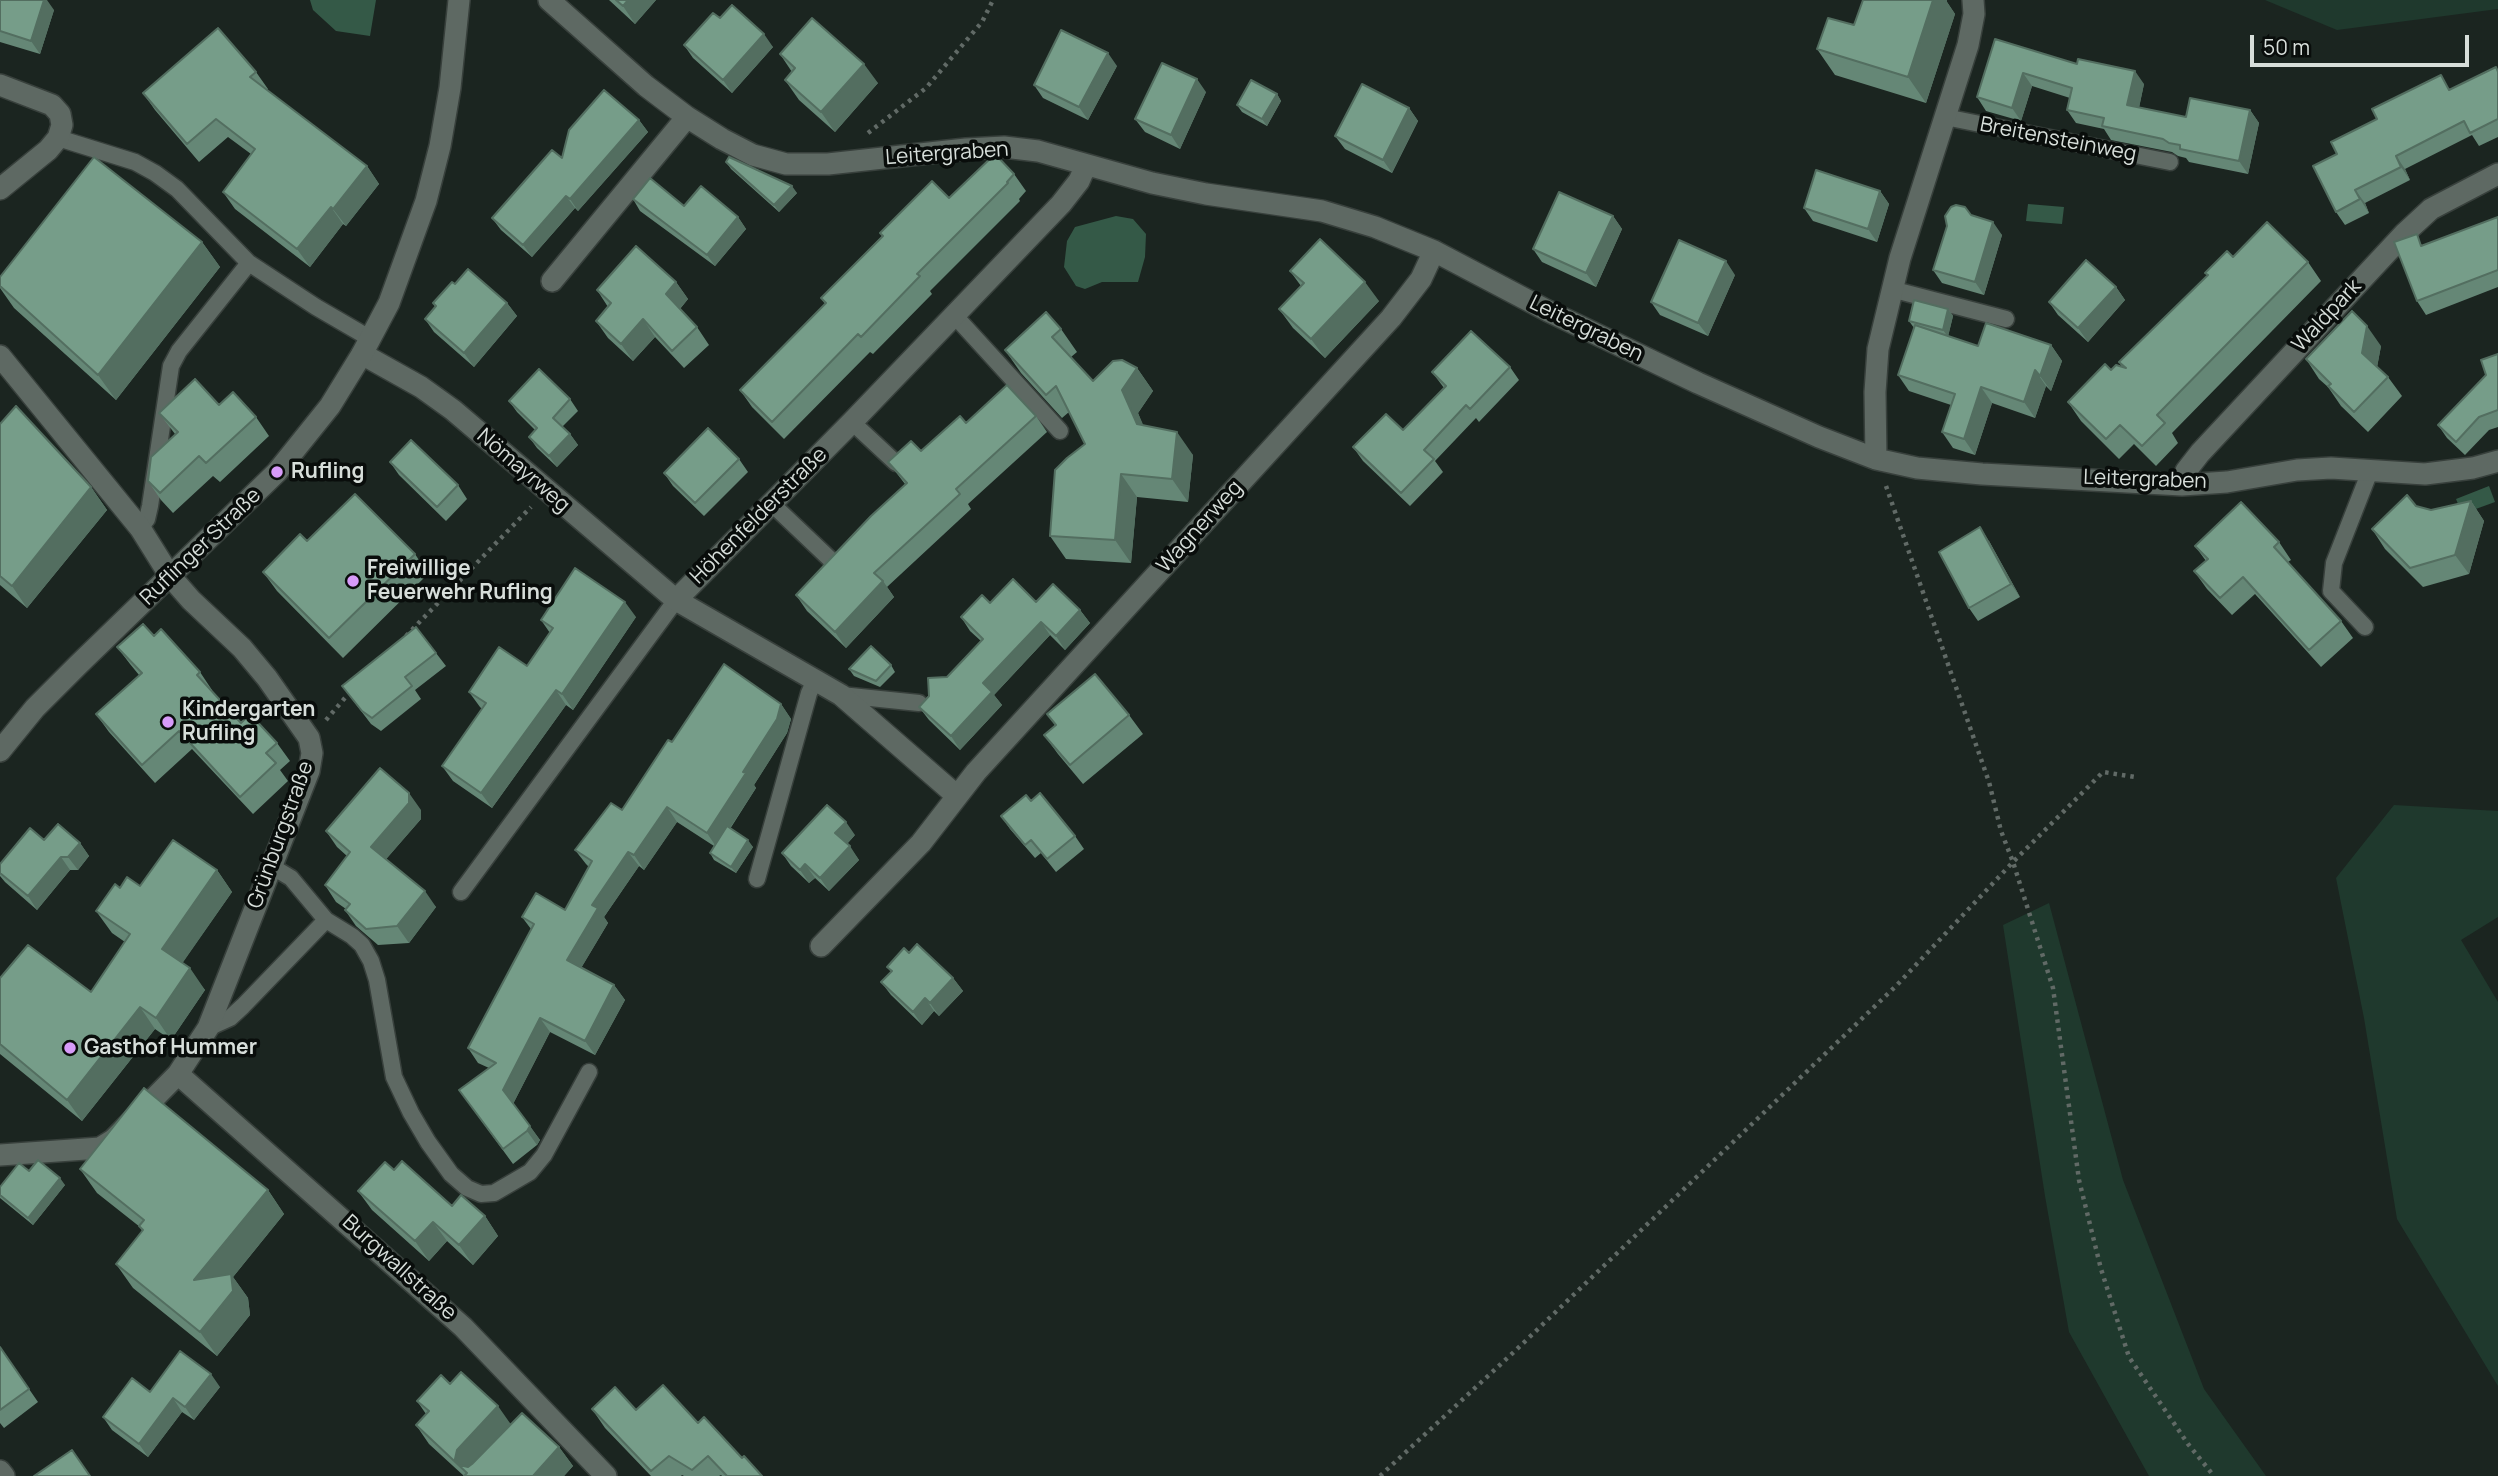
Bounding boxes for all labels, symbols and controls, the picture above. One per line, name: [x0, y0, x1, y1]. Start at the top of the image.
scale bar: [2253, 21, 2472, 65]
text: 50 m: [2263, 33, 2310, 61]
street label: Breitensteinweg: [1978, 112, 2138, 168]
street label: Leitergraben: [885, 137, 1009, 171]
street label: Waldpark: [2287, 275, 2367, 357]
street label: Leitergraben: [1525, 291, 1647, 367]
street label: Nömayrweg: [471, 424, 575, 518]
street label: Höhenfelderstraße: [685, 442, 833, 590]
place label: Rufling: [291, 459, 364, 485]
marker: Rufling: [269, 464, 285, 480]
street label: Leitergraben: [2083, 465, 2207, 495]
street label: Wagnerweg: [1152, 476, 1248, 578]
street label: Ruflinger Straße: [136, 483, 266, 611]
place label: Freiwillige Feuerwehr Rufling: [367, 556, 553, 606]
marker: Freiwillige Feuerwehr Rufling: [345, 573, 361, 589]
place label: Kindergarten Rufling: [182, 697, 315, 747]
marker: Kindergarten Rufling: [160, 714, 176, 730]
street label: Grünburgstraße: [243, 758, 319, 912]
place label: Gasthof Hummer: [84, 1035, 257, 1061]
marker: Gasthof Hummer: [62, 1040, 78, 1056]
street label: Burgwallstraße: [337, 1210, 461, 1326]

